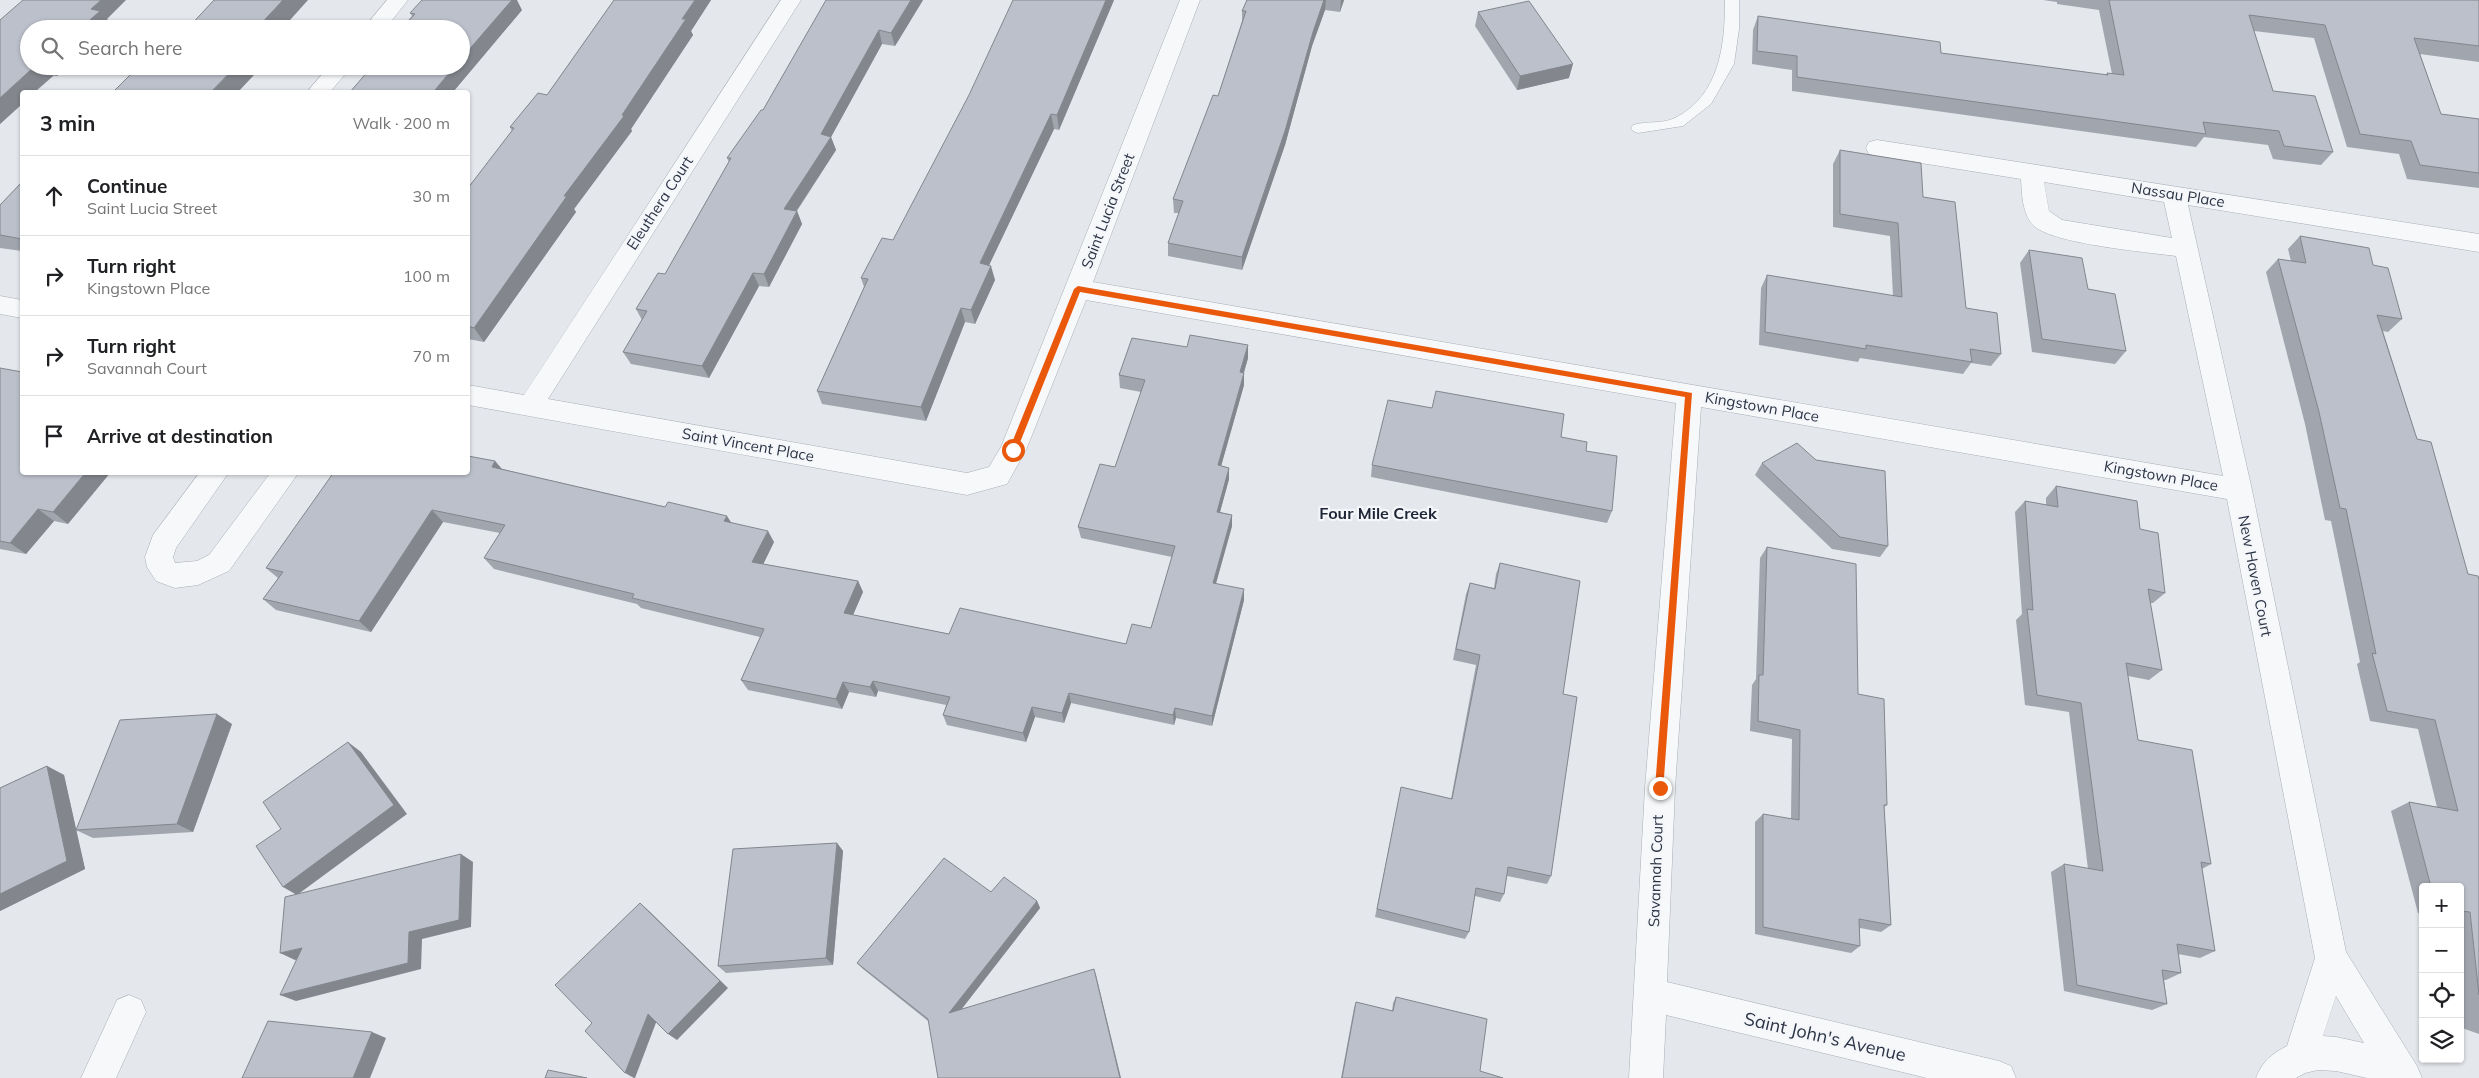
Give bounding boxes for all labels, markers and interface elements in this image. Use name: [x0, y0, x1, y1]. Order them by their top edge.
search box: [20, 20, 470, 75]
icon: search: [38, 34, 66, 62]
text: Search here: [78, 36, 182, 60]
text: 3 min: [40, 110, 95, 136]
text: Walk · 200 m: [352, 113, 450, 133]
street label: Saint Lucia Street: [1077, 150, 1138, 271]
street label: Eleuthera Court: [622, 152, 697, 253]
text: Continue: [87, 174, 167, 198]
street label: Nassau Place: [2130, 178, 2226, 211]
icon: ahead: [40, 182, 68, 210]
text: 30 m: [413, 186, 450, 206]
text: Saint Lucia Street: [87, 198, 217, 218]
text: Turn right: [87, 254, 176, 278]
icon: right: [40, 262, 68, 290]
text: 100 m: [403, 266, 450, 286]
text: Kingstown Place: [87, 278, 210, 298]
text: Turn right: [87, 334, 176, 358]
icon: right: [40, 342, 68, 370]
text: 70 m: [413, 346, 450, 366]
text: Savannah Court: [87, 358, 207, 378]
street label: Kingstown Place: [1704, 387, 1821, 426]
icon: arrive: [40, 422, 68, 450]
text: Arrive at destination: [87, 424, 273, 448]
street label: Saint Vincent Place: [681, 424, 816, 465]
route start: [1002, 439, 1025, 462]
street label: Kingstown Place: [2103, 456, 2220, 495]
district label: Four Mile Creek: [1319, 503, 1438, 523]
street label: New Haven Court: [2234, 514, 2277, 638]
route end: [1649, 777, 1672, 800]
street label: Savannah Court: [1644, 814, 1667, 927]
map controls: [2419, 883, 2464, 1063]
button: +: [2419, 883, 2464, 928]
button: −: [2419, 928, 2464, 973]
button: locate: [2419, 973, 2464, 1018]
street label: Saint John's Avenue: [1742, 1007, 1908, 1066]
button: layers: [2419, 1018, 2464, 1063]

